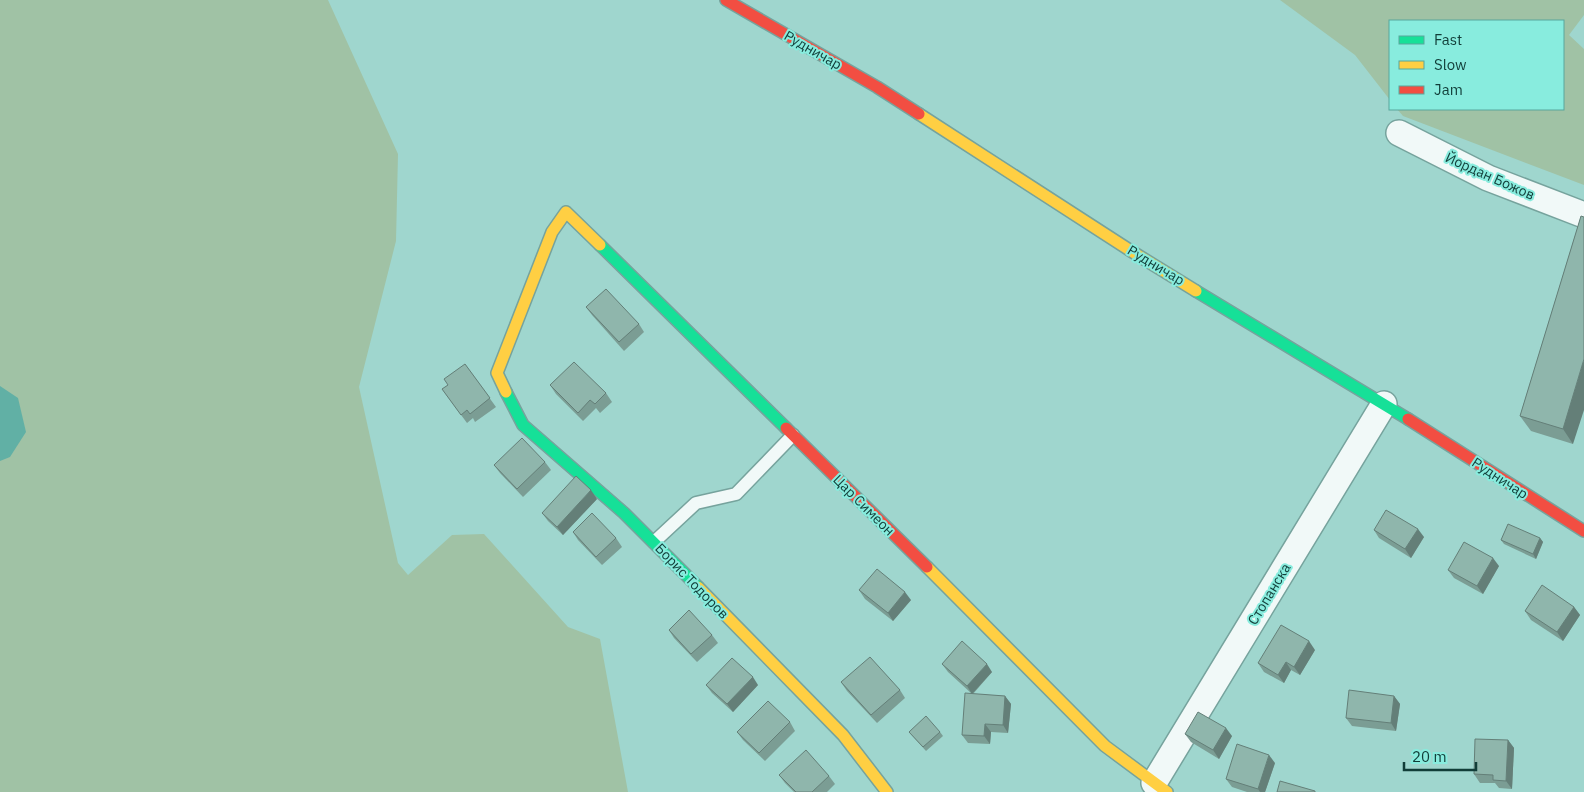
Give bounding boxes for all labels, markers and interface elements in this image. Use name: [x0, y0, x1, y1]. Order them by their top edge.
legend: [1389, 20, 1564, 110]
street label: Рудничар: [781, 26, 845, 74]
text: Fast: [1434, 30, 1462, 49]
text: Slow: [1434, 55, 1467, 74]
text: Jam: [1434, 80, 1463, 99]
street label: Йордан Божов: [1443, 147, 1538, 204]
street label: Рудничар: [1124, 241, 1188, 289]
street label: Рудничар: [1469, 453, 1531, 503]
street label: Цар Симеон: [830, 471, 898, 539]
street label: Борис Тодоров: [651, 539, 733, 623]
street label: Стопанска: [1244, 559, 1295, 628]
scale bar: [1404, 740, 1476, 772]
text: 20 m: [1412, 747, 1447, 766]

